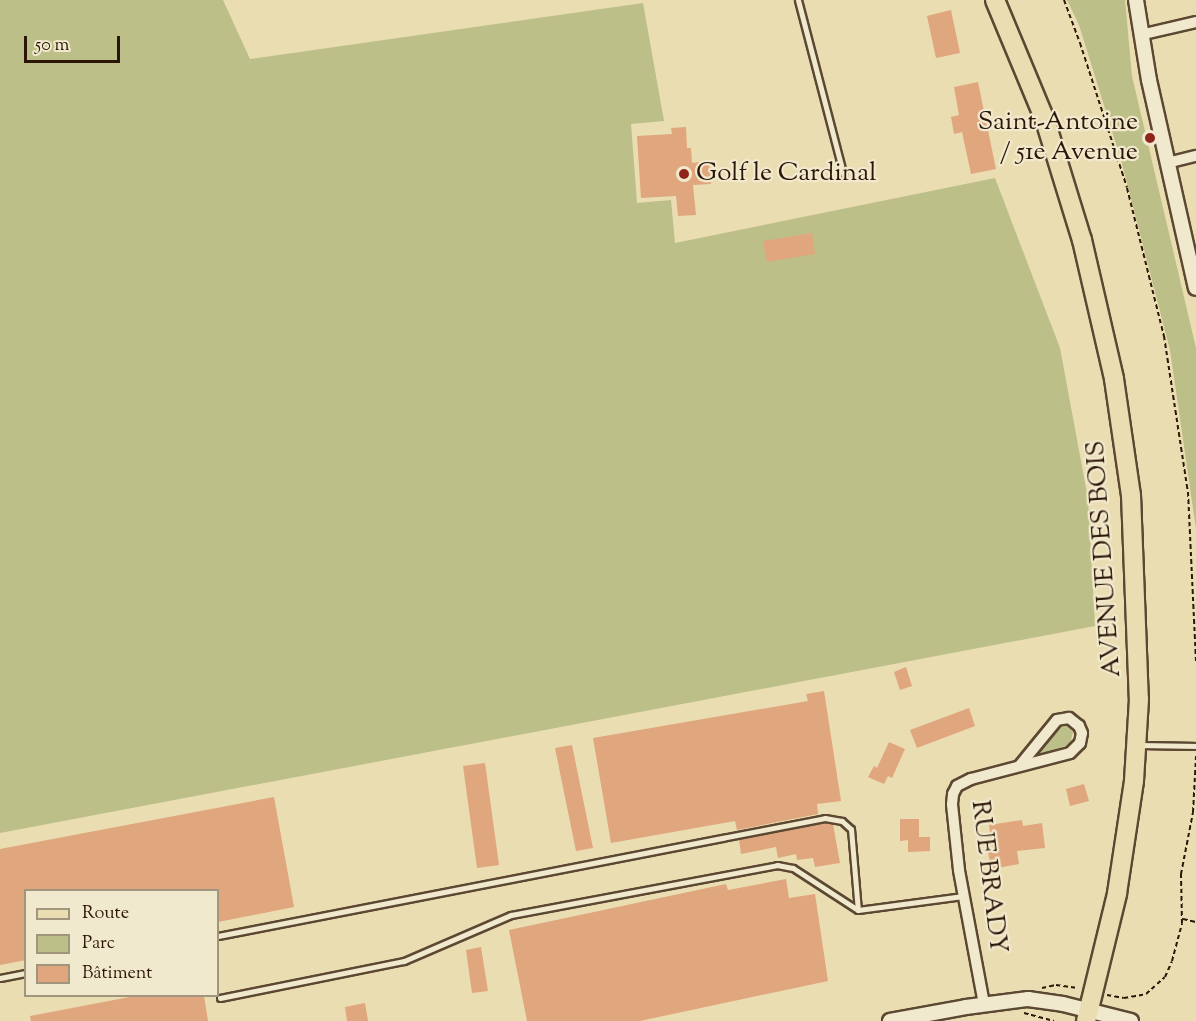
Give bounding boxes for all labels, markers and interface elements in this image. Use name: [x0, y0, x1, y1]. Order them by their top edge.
scale bar: [27, 24, 123, 62]
text: 50 m: [35, 33, 69, 59]
place label: Saint-Antoine / 51e Avenue: [978, 107, 1138, 168]
marker: Saint-Antoine / 51e Avenue: [1143, 131, 1157, 145]
place label: Golf le Cardinal: [696, 158, 876, 190]
marker: Golf le Cardinal: [677, 167, 691, 181]
street label: AVENUE DES BOIS: [1081, 440, 1129, 678]
street label: RUE BRADY: [963, 799, 1013, 955]
legend: [24, 889, 219, 997]
text: Route: [82, 901, 129, 927]
text: Parc: [82, 931, 115, 957]
text: Bâtiment: [82, 961, 152, 987]

